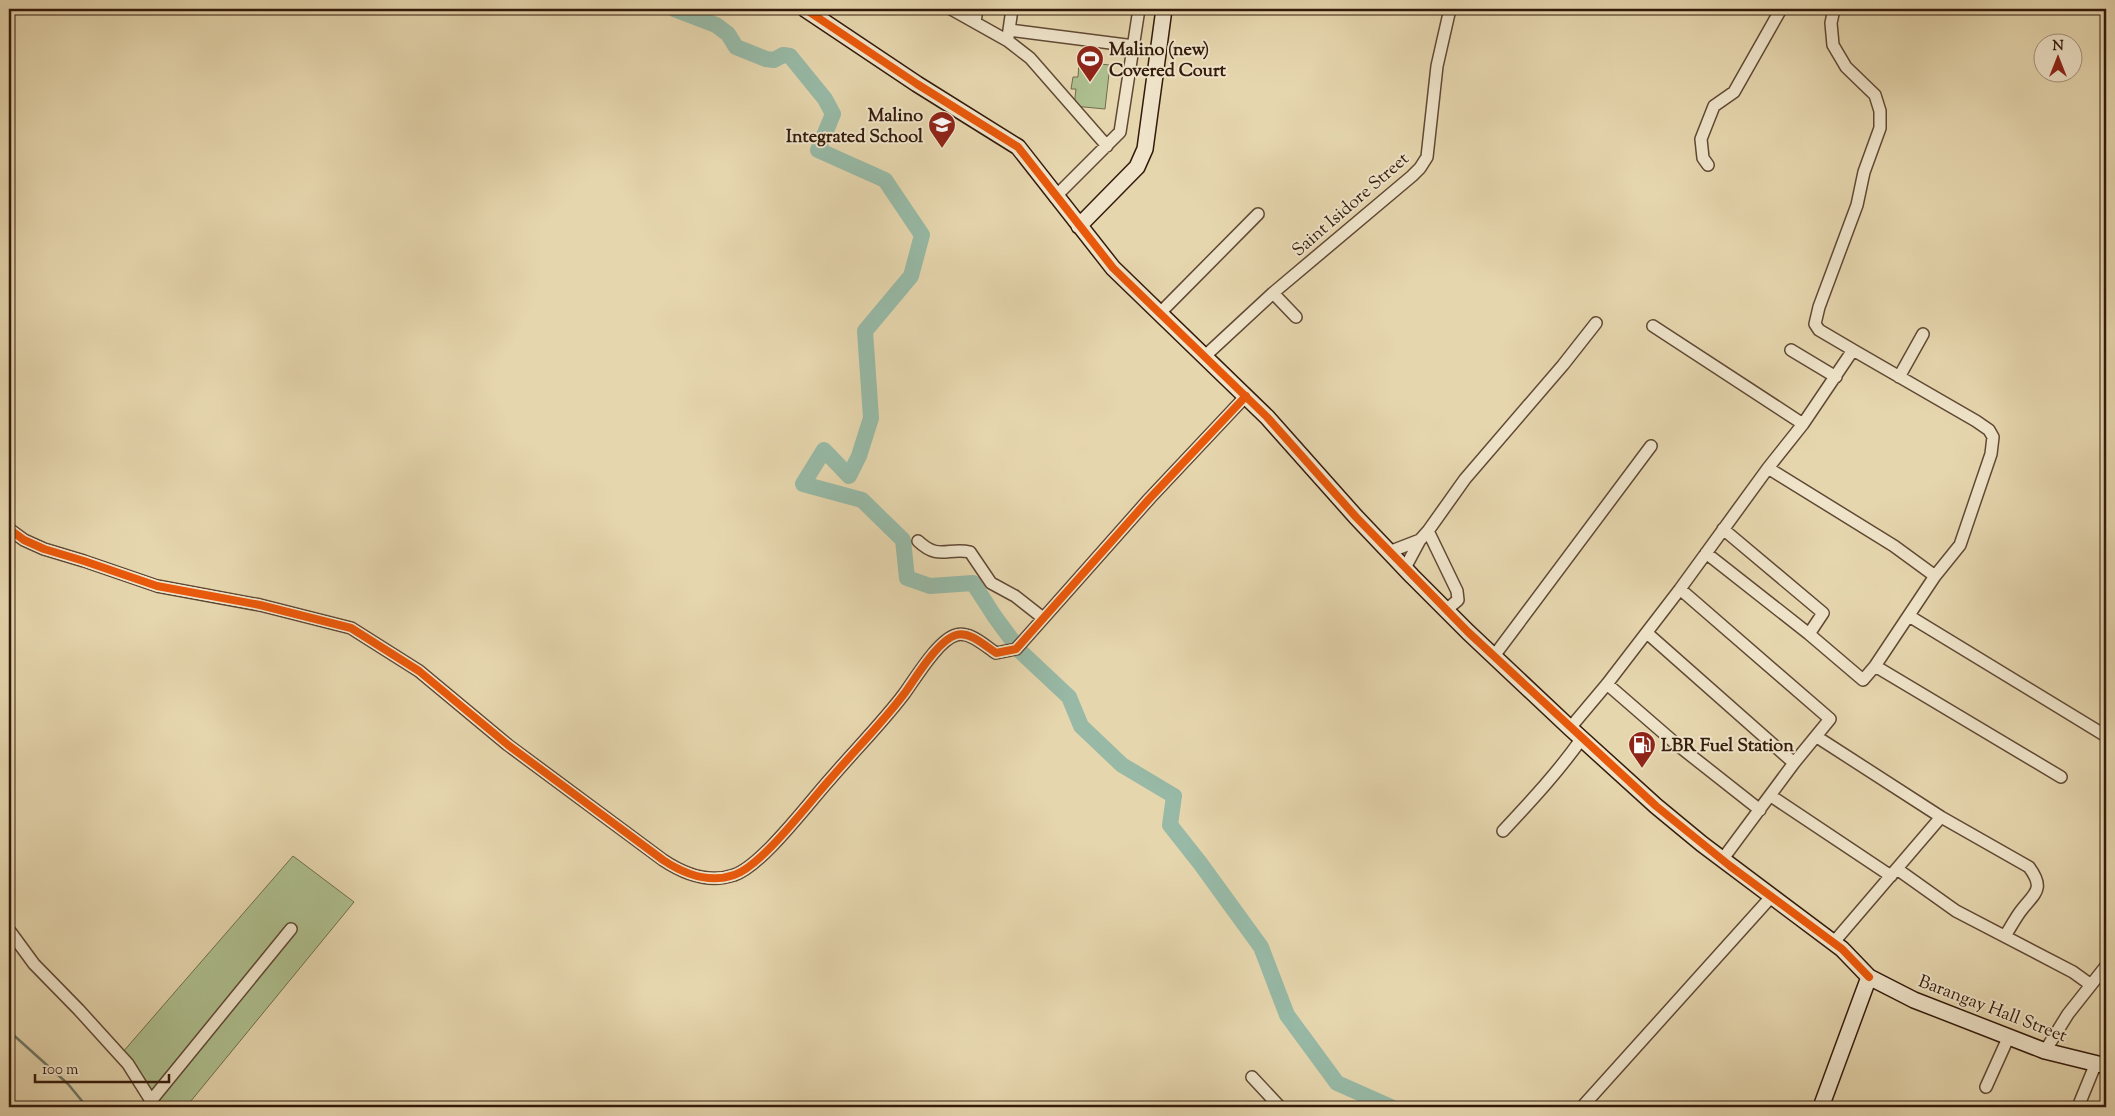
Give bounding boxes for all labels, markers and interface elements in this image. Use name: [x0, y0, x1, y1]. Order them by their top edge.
north arrow: [2032, 32, 2082, 82]
text: N: [2052, 37, 2064, 57]
place label: Malino (new) Covered Court: [1109, 38, 1227, 85]
sports icon: Malino (new) Covered Court: [1075, 44, 1105, 83]
place label: Malino Integrated School: [786, 104, 924, 151]
school or university icon: Malino Integrated School: [927, 110, 957, 149]
street label: Saint Isidore Street: [1287, 147, 1416, 264]
fuel station icon: LBR Fuel Station: [1627, 730, 1657, 769]
place label: LBR Fuel Station: [1661, 734, 1794, 760]
street label: Barangay Hall Street: [1914, 970, 2070, 1050]
scale bar: [35, 1051, 169, 1083]
text: 100 m: [42, 1060, 79, 1081]

